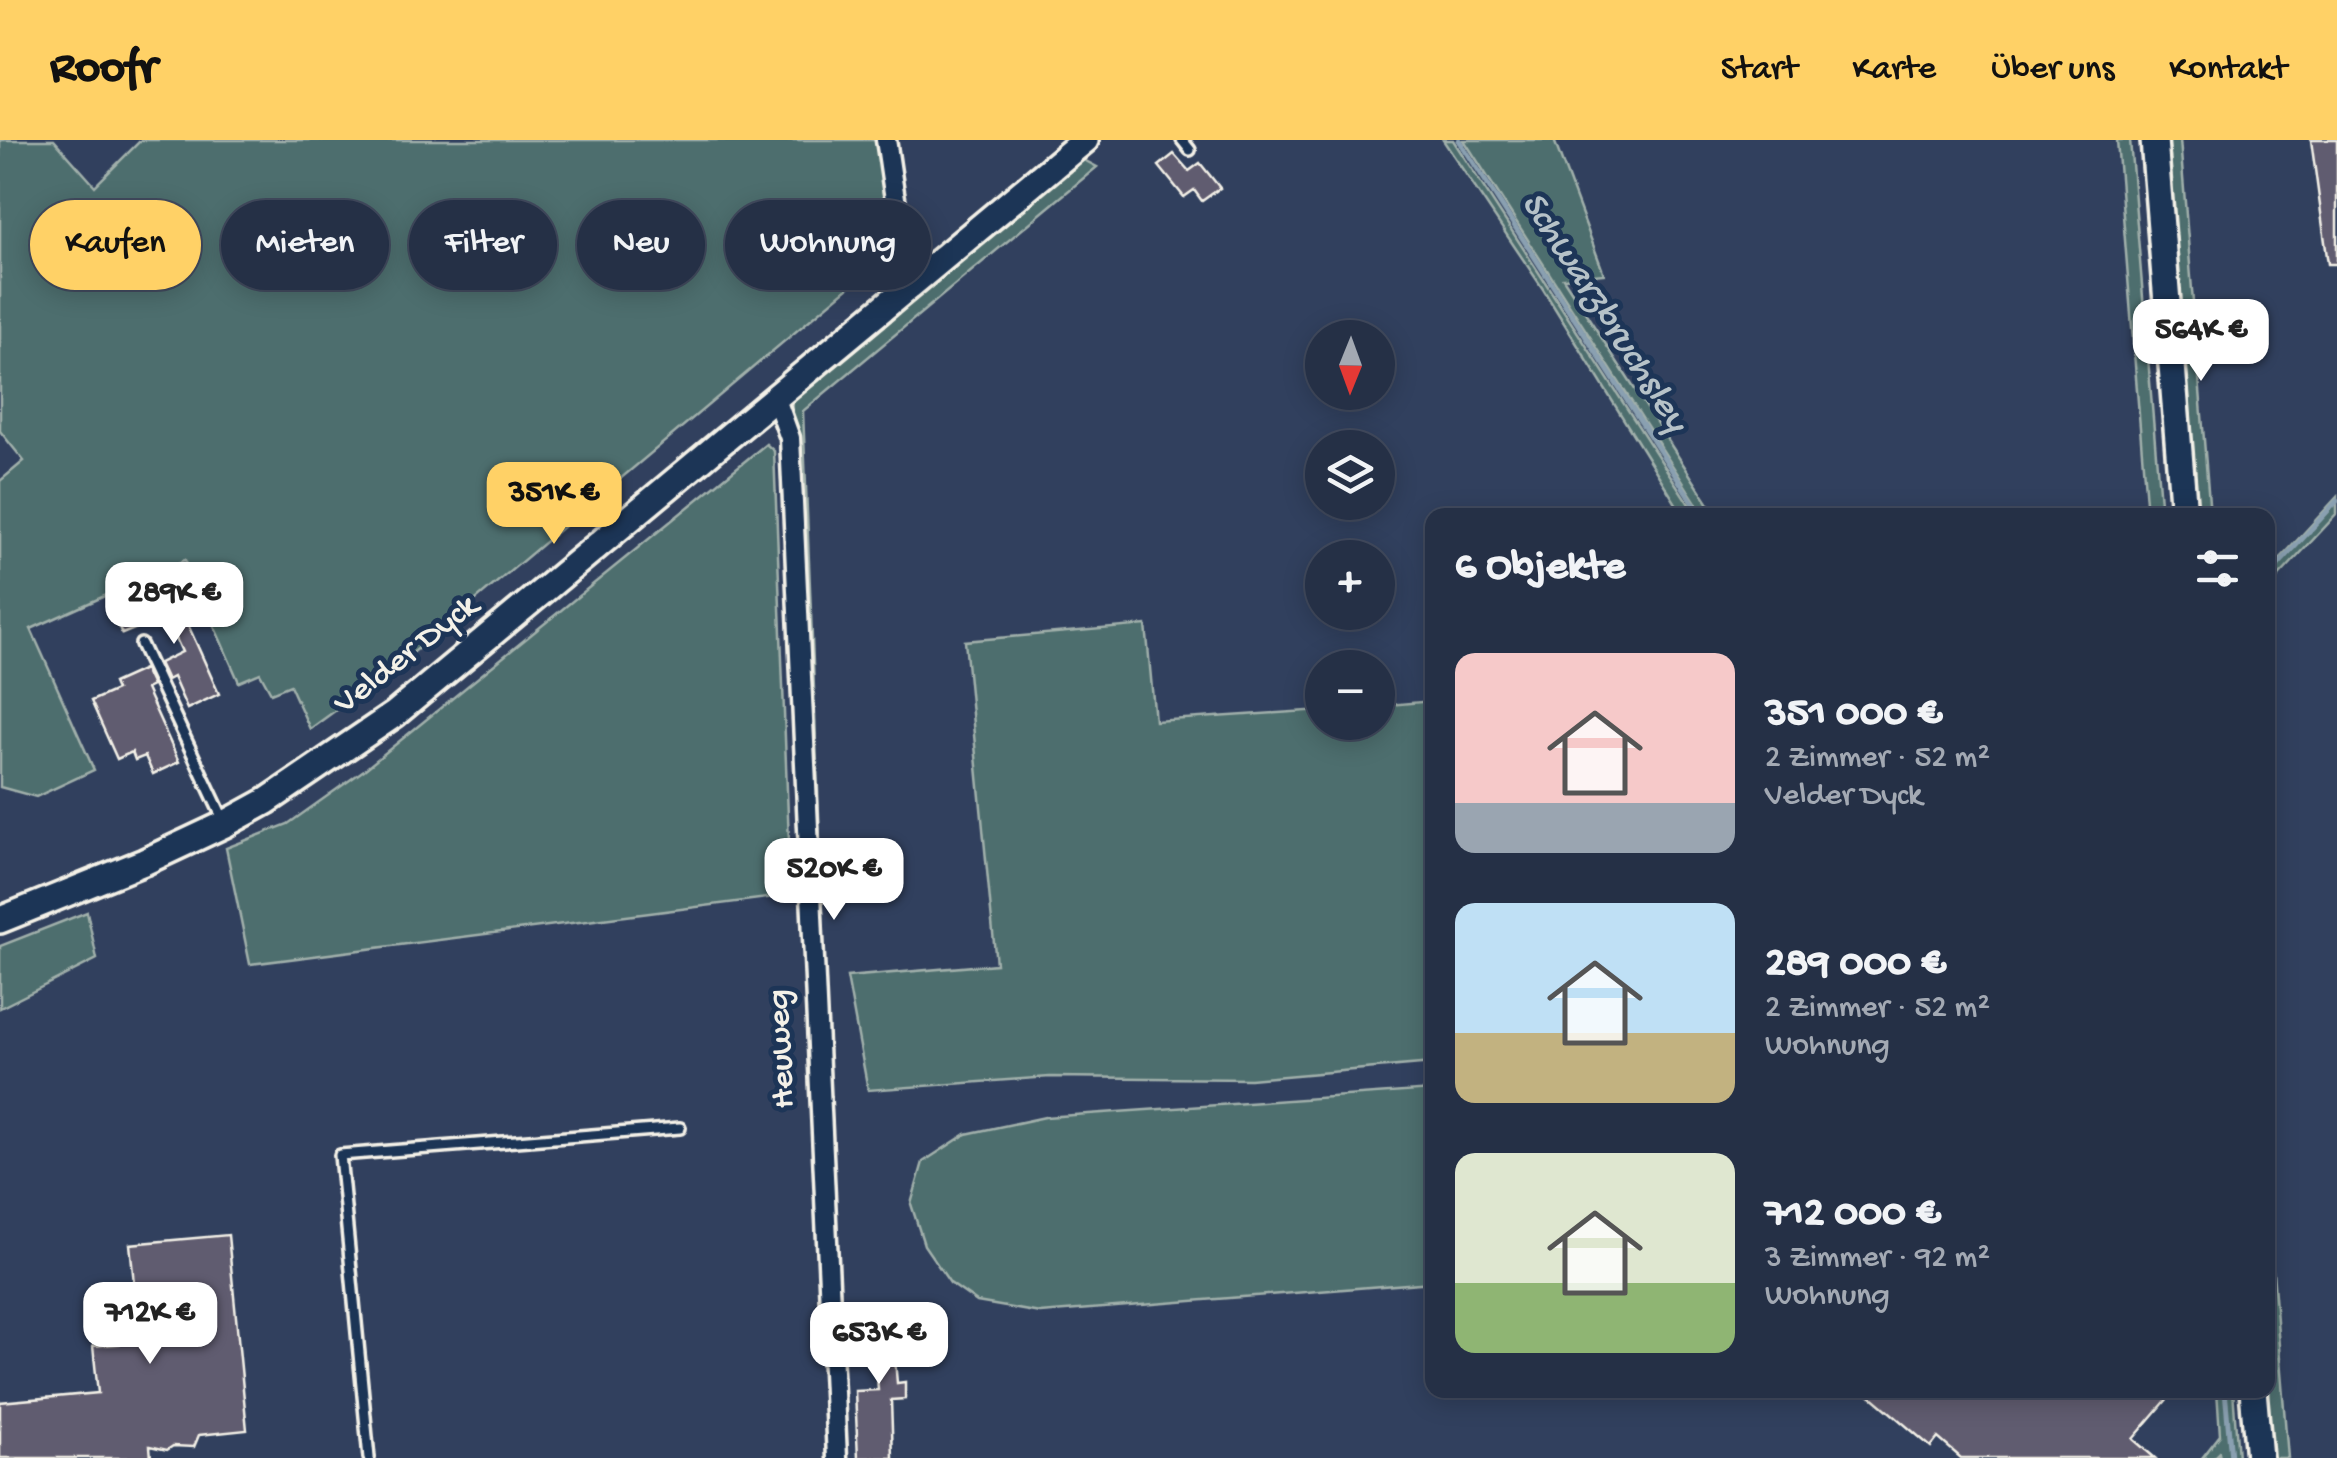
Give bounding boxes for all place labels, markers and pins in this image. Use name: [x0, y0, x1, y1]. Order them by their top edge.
pin: 564K €: [2120, 299, 2282, 384]
pin: 351K €: [473, 462, 635, 547]
pin: 289K €: [93, 562, 255, 647]
pin: 520K €: [753, 838, 915, 923]
pin: 712K €: [69, 1282, 231, 1367]
pin: 653K €: [798, 1302, 960, 1387]

